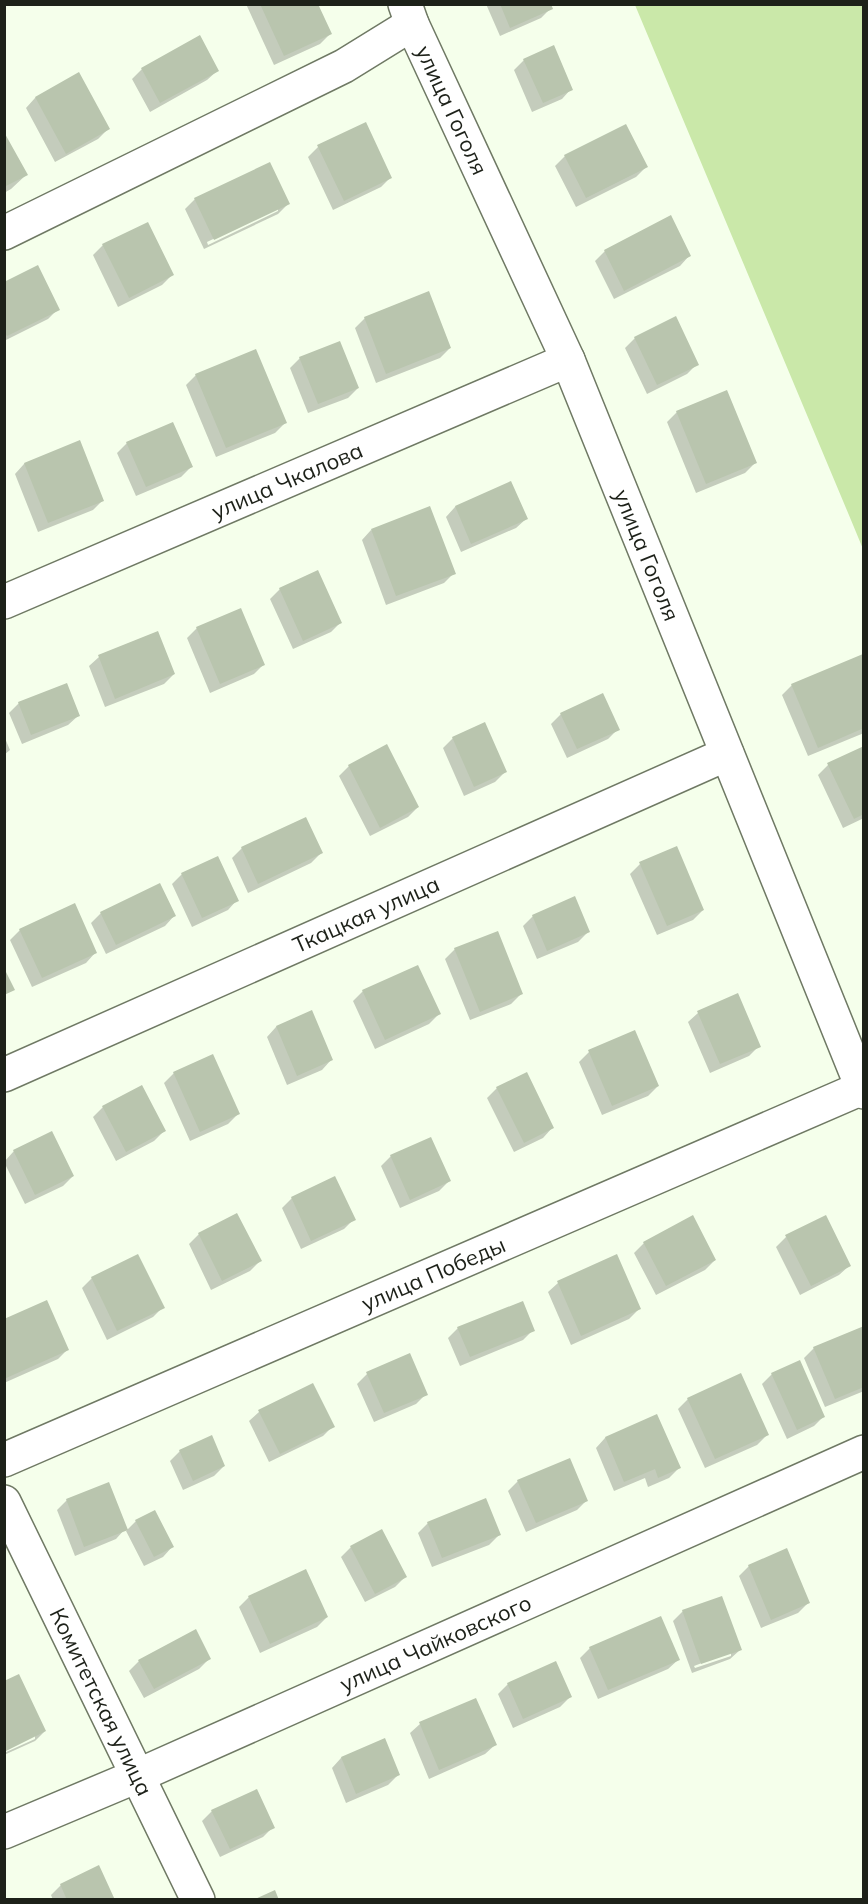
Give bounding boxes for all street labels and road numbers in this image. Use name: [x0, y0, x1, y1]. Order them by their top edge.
street label: улица Гоголя: [410, 41, 494, 179]
street label: улица Чкалова: [207, 436, 367, 525]
street label: улица Гоголя: [608, 485, 686, 625]
street label: Ткацкая улица: [288, 870, 444, 959]
street label: улица Победы: [357, 1230, 510, 1317]
street label: улица Чайковского: [335, 1588, 536, 1698]
street label: Комитетская улица: [44, 1603, 159, 1800]

